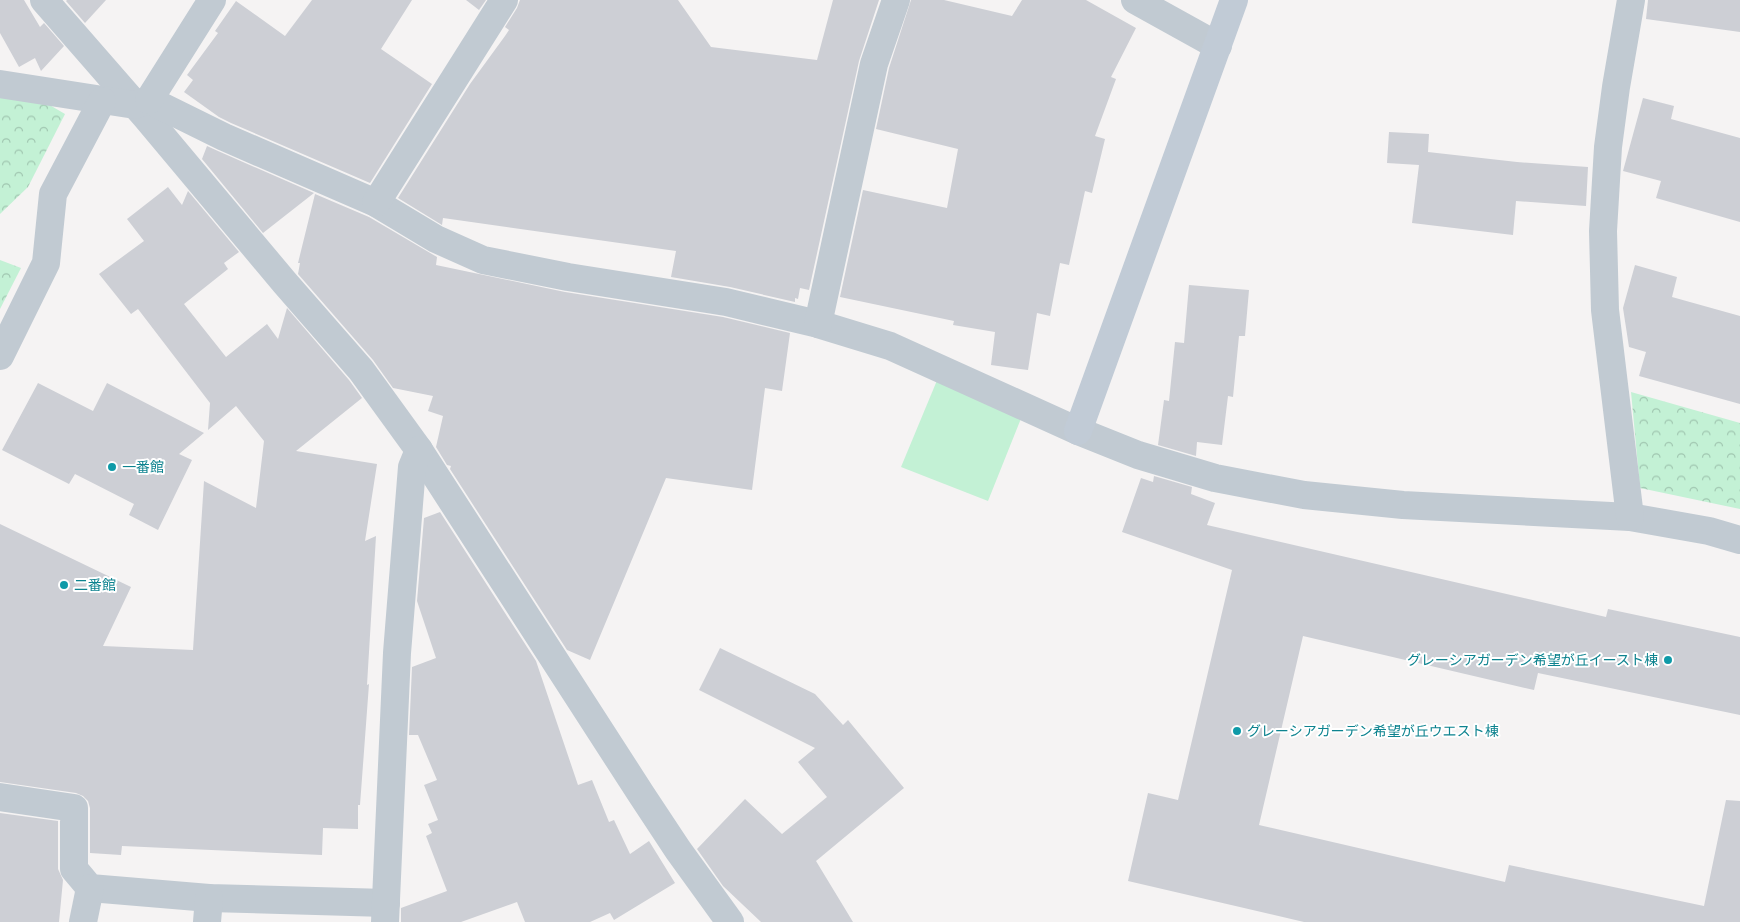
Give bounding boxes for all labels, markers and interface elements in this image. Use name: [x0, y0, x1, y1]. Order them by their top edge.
place label: 一番館: [122, 458, 164, 476]
marker: 一番館: [106, 461, 118, 473]
place label: 二番館: [74, 576, 116, 594]
marker: 二番館: [58, 579, 70, 591]
place label: グレーシアガーデン希望が丘イースト棟: [1407, 651, 1658, 669]
marker: グレーシアガーデン希望が丘イースト棟: [1662, 654, 1674, 666]
place label: グレーシアガーデン希望が丘ウエスト棟: [1247, 722, 1499, 740]
marker: グレーシアガーデン希望が丘ウエスト棟: [1231, 725, 1243, 737]

